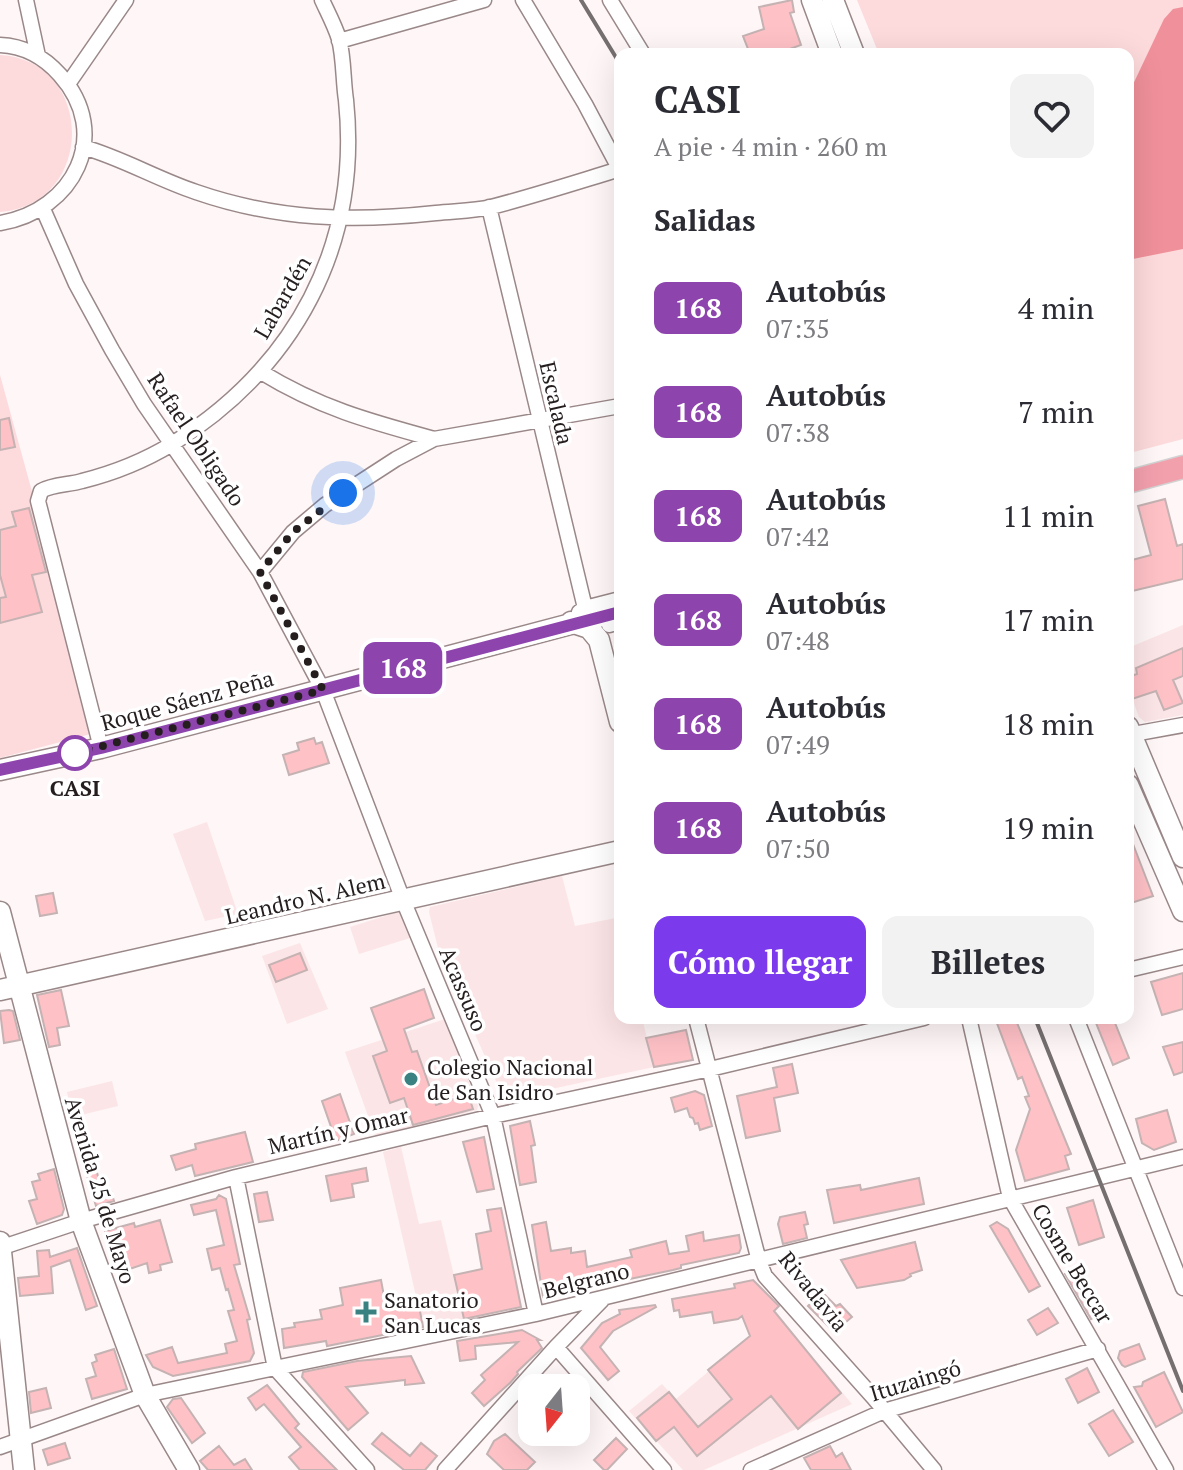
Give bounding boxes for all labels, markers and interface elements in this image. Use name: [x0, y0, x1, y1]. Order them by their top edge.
text: CASI: [654, 74, 741, 124]
button: heart: [1010, 74, 1094, 158]
text: A pie · 4 min · 260 m: [654, 129, 887, 163]
text: Salidas: [654, 200, 756, 240]
street label: Labardén: [247, 250, 317, 344]
text: Autobús: [766, 271, 886, 311]
text: 4 min: [1018, 288, 1094, 328]
text: 168: [674, 289, 722, 326]
text: 07:35: [766, 311, 830, 345]
street label: Escalada: [533, 358, 581, 448]
street label: Rafael Obligado: [142, 366, 252, 512]
text: Autobús: [766, 375, 886, 415]
text: 7 min: [1018, 392, 1094, 432]
text: 168: [674, 393, 722, 430]
text: 07:38: [766, 415, 830, 449]
your location: [323, 473, 363, 513]
text: Autobús: [766, 479, 886, 519]
text: 11 min: [1002, 496, 1094, 536]
text: 168: [674, 497, 722, 534]
text: 07:42: [766, 519, 830, 553]
text: Autobús: [766, 583, 886, 623]
text: 17 min: [1002, 600, 1094, 640]
text: 168: [674, 601, 722, 638]
text: 07:48: [766, 623, 830, 657]
line badge: 168: [357, 642, 449, 694]
text: 168: [379, 649, 427, 686]
street label: Roque Sáenz Peña: [97, 663, 277, 737]
text: Autobús: [766, 687, 886, 727]
text: 18 min: [1002, 704, 1094, 744]
text: 168: [674, 705, 722, 742]
text: 07:49: [766, 727, 830, 761]
marker: CASI: [58, 736, 92, 770]
place label: CASI: [50, 773, 100, 802]
text: Autobús: [766, 791, 886, 831]
text: 19 min: [1002, 808, 1094, 848]
text: 168: [674, 809, 722, 846]
text: 07:50: [766, 831, 830, 865]
street label: Leandro N. Alem: [222, 865, 388, 931]
button: Cómo llegar: [654, 916, 866, 1008]
button: Billetes: [882, 916, 1094, 1008]
street label: Acassuso: [433, 942, 495, 1036]
place label: Colegio Nacional de San Isidro: [427, 1052, 593, 1106]
marker: Colegio Nacional de San Isidro: [402, 1070, 420, 1088]
street label: Avenida 25 de Mayo: [59, 1093, 143, 1287]
street label: Martín y Omar: [265, 1100, 412, 1160]
street label: Cosme Beccar: [1026, 1198, 1120, 1329]
street label: Rivadavia: [773, 1245, 855, 1337]
street label: Belgrano: [540, 1255, 632, 1305]
place label: Sanatorio San Lucas: [384, 1285, 481, 1339]
marker: Sanatorio San Lucas: [355, 1301, 377, 1323]
street label: Ituzaingó: [866, 1352, 964, 1408]
north arrow: [518, 1374, 590, 1446]
map controls: [518, 1374, 590, 1446]

